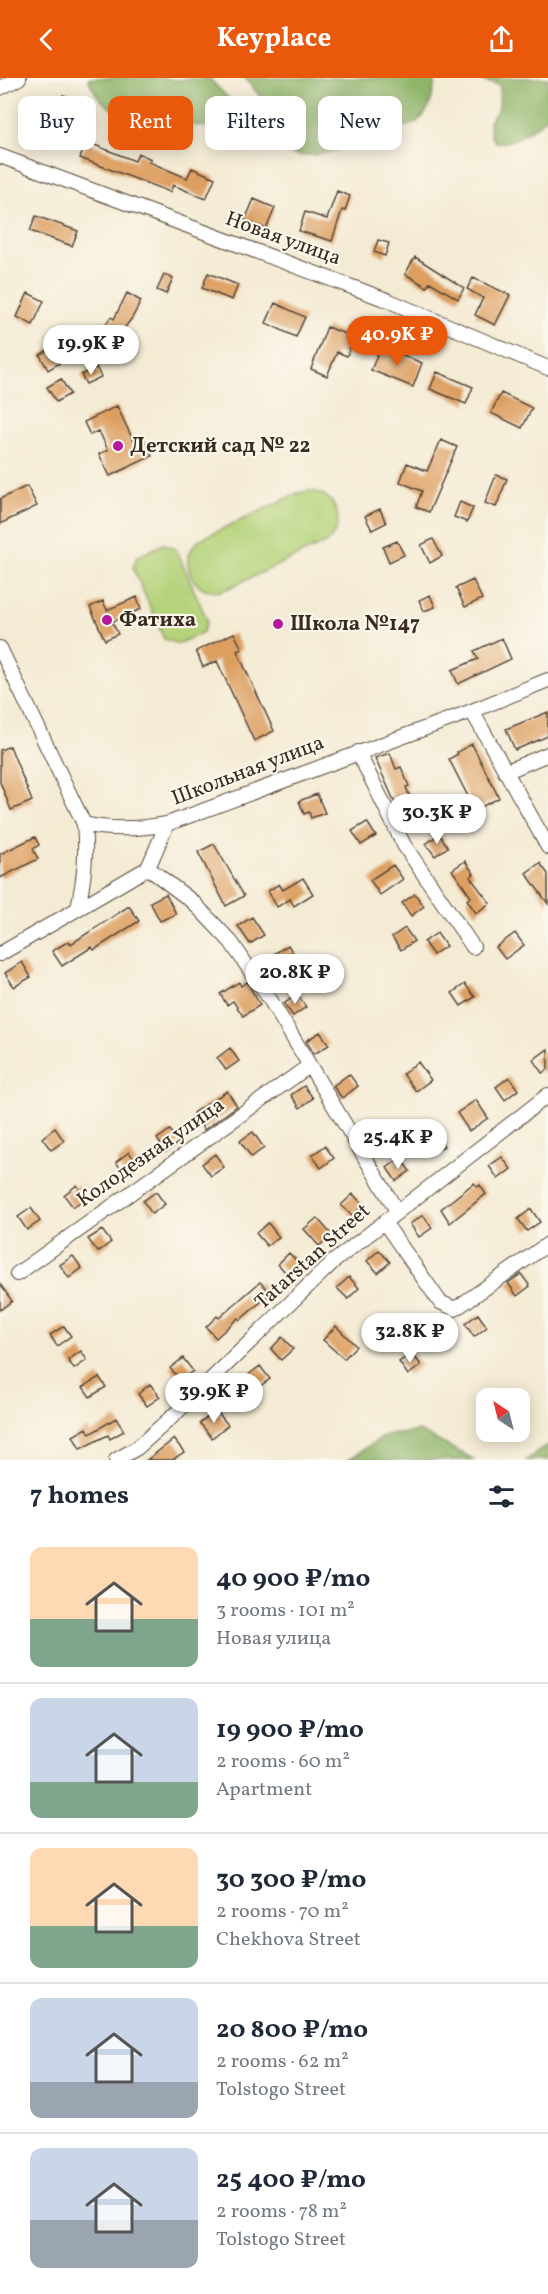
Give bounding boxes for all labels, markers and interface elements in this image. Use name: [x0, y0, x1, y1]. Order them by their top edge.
text: Keyplace: [217, 20, 331, 58]
icon: back: [30, 23, 63, 56]
icon: share: [485, 23, 518, 56]
chip: Buy: [18, 96, 96, 150]
chip: Rent: [108, 96, 193, 150]
chip: Filters: [205, 96, 306, 150]
chip: New: [318, 96, 402, 150]
street label: Новая улица: [221, 205, 345, 273]
pin: 40.9K ₽: [342, 316, 452, 367]
text: 40.9K ₽: [361, 321, 433, 349]
pin: 19.9K ₽: [36, 325, 146, 376]
text: 19.9K ₽: [57, 330, 125, 358]
place label: Детский сад № 22: [130, 432, 311, 461]
marker: Детский сад № 22: [111, 439, 125, 453]
place label: Фатиха: [119, 606, 196, 635]
place label: Школа №147: [290, 610, 420, 639]
marker: Фатиха: [100, 613, 114, 627]
marker: Школа №147: [271, 617, 285, 631]
street label: Школьная улица: [168, 729, 328, 813]
pin: 30.3K ₽: [382, 794, 492, 845]
text: 30.3K ₽: [402, 799, 472, 827]
pin: 20.8K ₽: [240, 954, 350, 1005]
text: 20.8K ₽: [259, 959, 331, 987]
street label: Колодезная улица: [71, 1091, 231, 1215]
pin: 25.4K ₽: [343, 1119, 453, 1170]
text: 25.4K ₽: [363, 1124, 433, 1152]
street label: Tatarstan Street: [249, 1197, 377, 1317]
pin: 32.8K ₽: [355, 1313, 465, 1364]
text: 32.8K ₽: [375, 1318, 445, 1346]
pin: 39.9K ₽: [159, 1373, 269, 1424]
text: 39.9K ₽: [179, 1378, 249, 1406]
north arrow: [476, 1388, 530, 1442]
map controls: [476, 1388, 530, 1442]
text: 7 homes: [30, 1478, 129, 1514]
icon: filters: [485, 1480, 518, 1513]
text: 40 900 ₽/mo: [216, 1561, 370, 1597]
icon: home: [78, 1571, 150, 1643]
text: 3 rooms · 101 m²: [216, 1597, 355, 1625]
text: Новая улица: [216, 1625, 331, 1653]
text: 19 900 ₽/mo: [216, 1712, 364, 1748]
icon: home: [78, 1722, 150, 1794]
text: 2 rooms · 60 m²: [216, 1748, 350, 1776]
text: Apartment: [216, 1776, 312, 1804]
text: 30 300 ₽/mo: [216, 1862, 366, 1898]
icon: home: [78, 1872, 150, 1944]
text: 2 rooms · 70 m²: [216, 1898, 349, 1926]
text: Chekhova Street: [216, 1926, 361, 1954]
text: 20 800 ₽/mo: [216, 2012, 368, 2048]
icon: home: [78, 2022, 150, 2094]
text: 2 rooms · 62 m²: [216, 2048, 349, 2076]
text: Tolstogo Street: [216, 2076, 346, 2104]
text: 25 400 ₽/mo: [216, 2162, 366, 2198]
icon: home: [78, 2172, 150, 2244]
text: 2 rooms · 78 m²: [216, 2198, 347, 2226]
text: Tolstogo Street: [216, 2226, 346, 2254]

